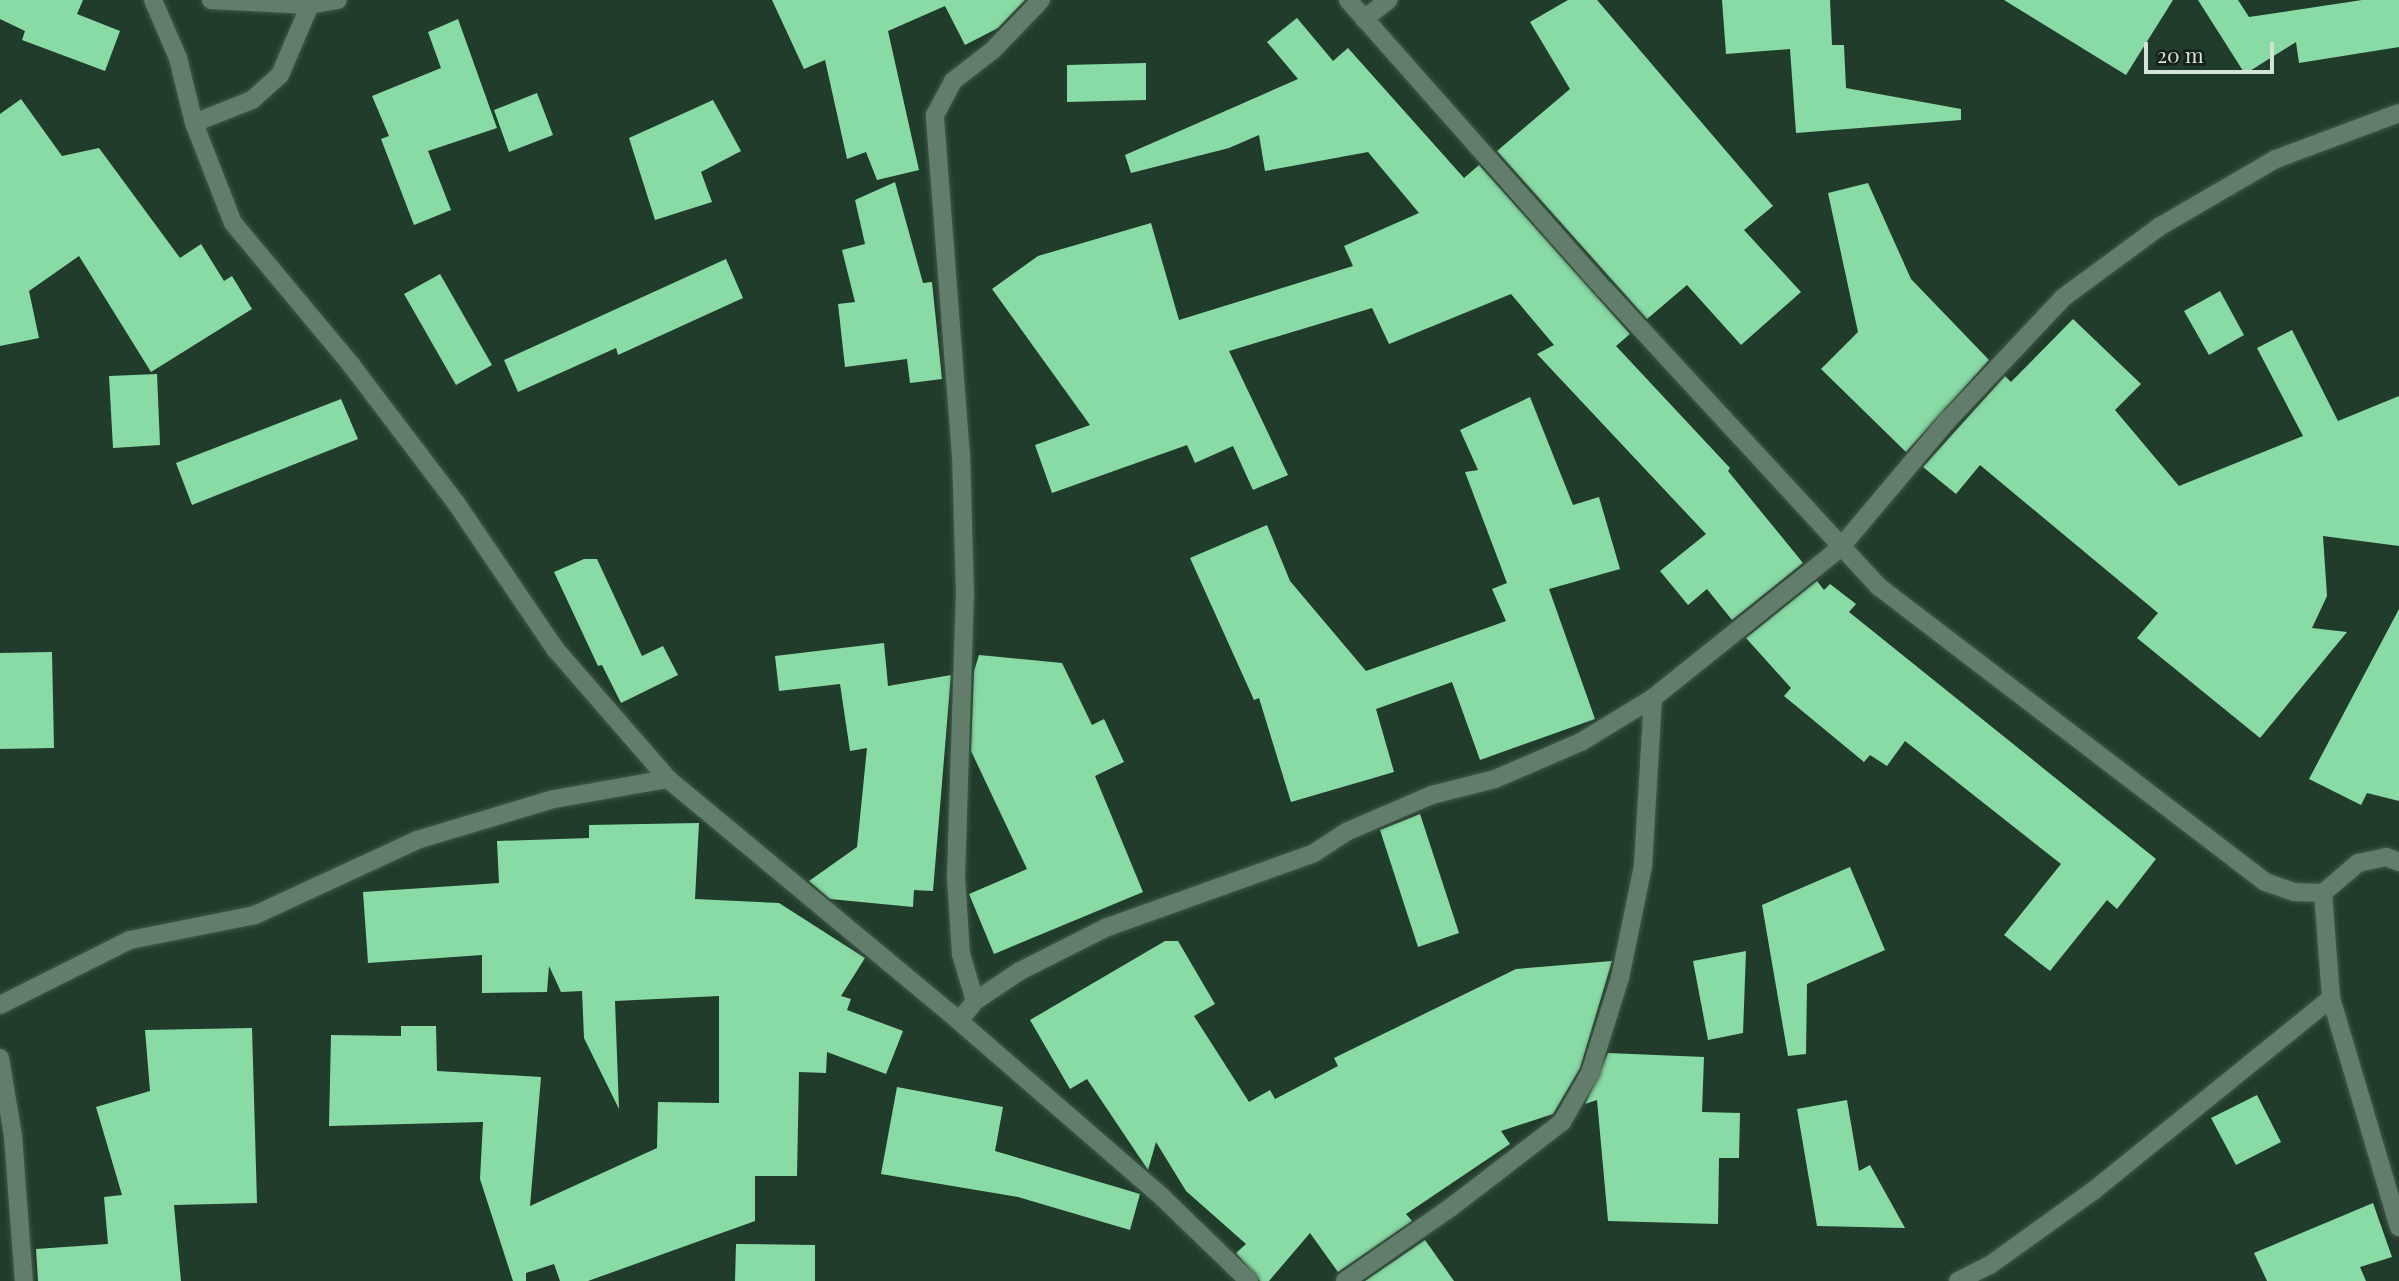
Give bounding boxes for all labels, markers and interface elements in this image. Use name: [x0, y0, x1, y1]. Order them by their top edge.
scale bar: [2147, 28, 2276, 72]
text: 20 m: [2157, 40, 2204, 68]

